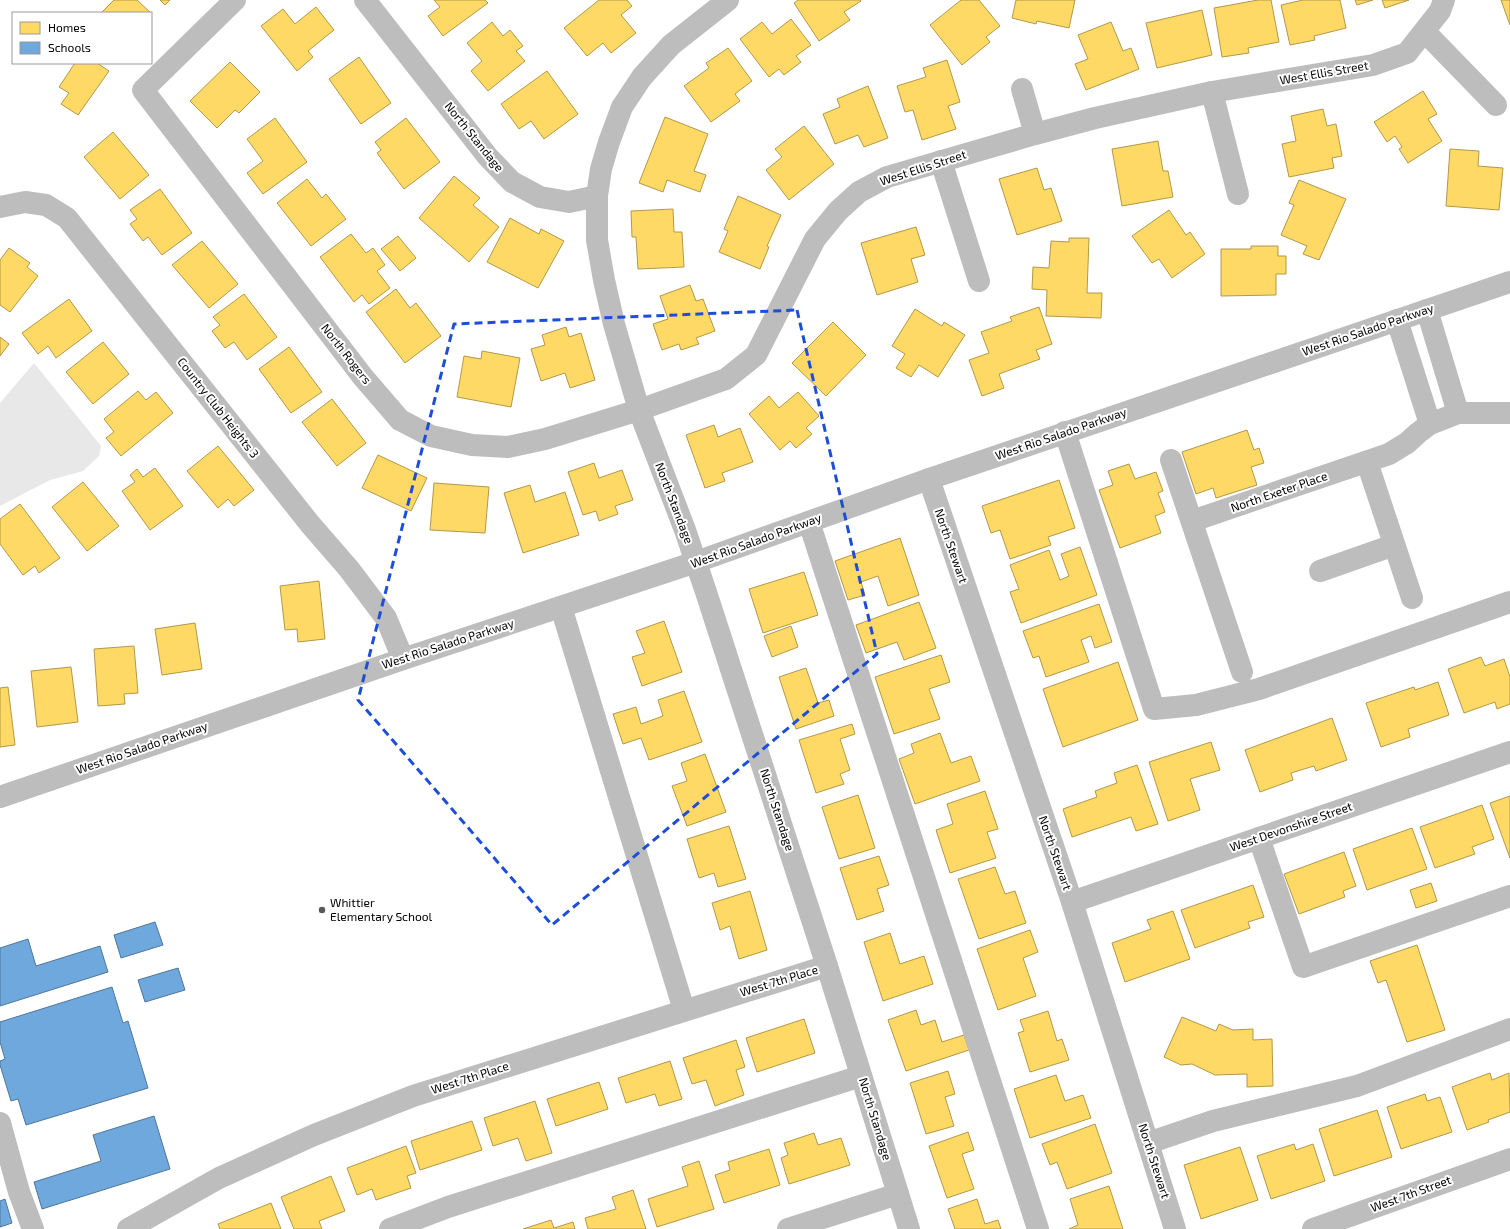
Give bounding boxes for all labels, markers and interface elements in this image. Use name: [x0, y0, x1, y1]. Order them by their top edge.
legend: [12, 12, 152, 64]
text: Homes: [48, 20, 86, 34]
text: Schools: [48, 40, 91, 54]
street label: West Ellis Street: [1278, 57, 1370, 87]
street label: North Standage: [442, 99, 507, 174]
street label: West Ellis Street: [878, 146, 968, 188]
street label: West Rio Salado Parkway: [1300, 300, 1436, 358]
street label: North Rogers: [319, 321, 375, 386]
street label: Country Club Heights 3: [175, 354, 262, 460]
street label: West Rio Salado Parkway: [993, 404, 1129, 462]
street label: North Standage: [653, 460, 697, 545]
street label: North Exeter Place: [1228, 468, 1329, 514]
street label: North Stewart: [933, 507, 971, 585]
street label: West Rio Salado Parkway: [688, 510, 823, 570]
street label: West Rio Salado Parkway: [380, 615, 516, 671]
street label: West Rio Salado Parkway: [74, 718, 210, 776]
street label: North Standage: [758, 767, 798, 853]
street label: West Devonshire Street: [1228, 798, 1354, 854]
street label: North Stewart: [1037, 814, 1075, 892]
place label: Whittier Elementary School: [330, 895, 433, 923]
marker: Whittier Elementary School: [317, 905, 327, 915]
street label: West 7th Place: [738, 962, 819, 999]
street label: West 7th Place: [429, 1058, 510, 1096]
street label: North Standage: [857, 1076, 895, 1162]
street label: North Stewart: [1136, 1122, 1174, 1200]
street label: West 7th Street: [1368, 1172, 1453, 1214]

